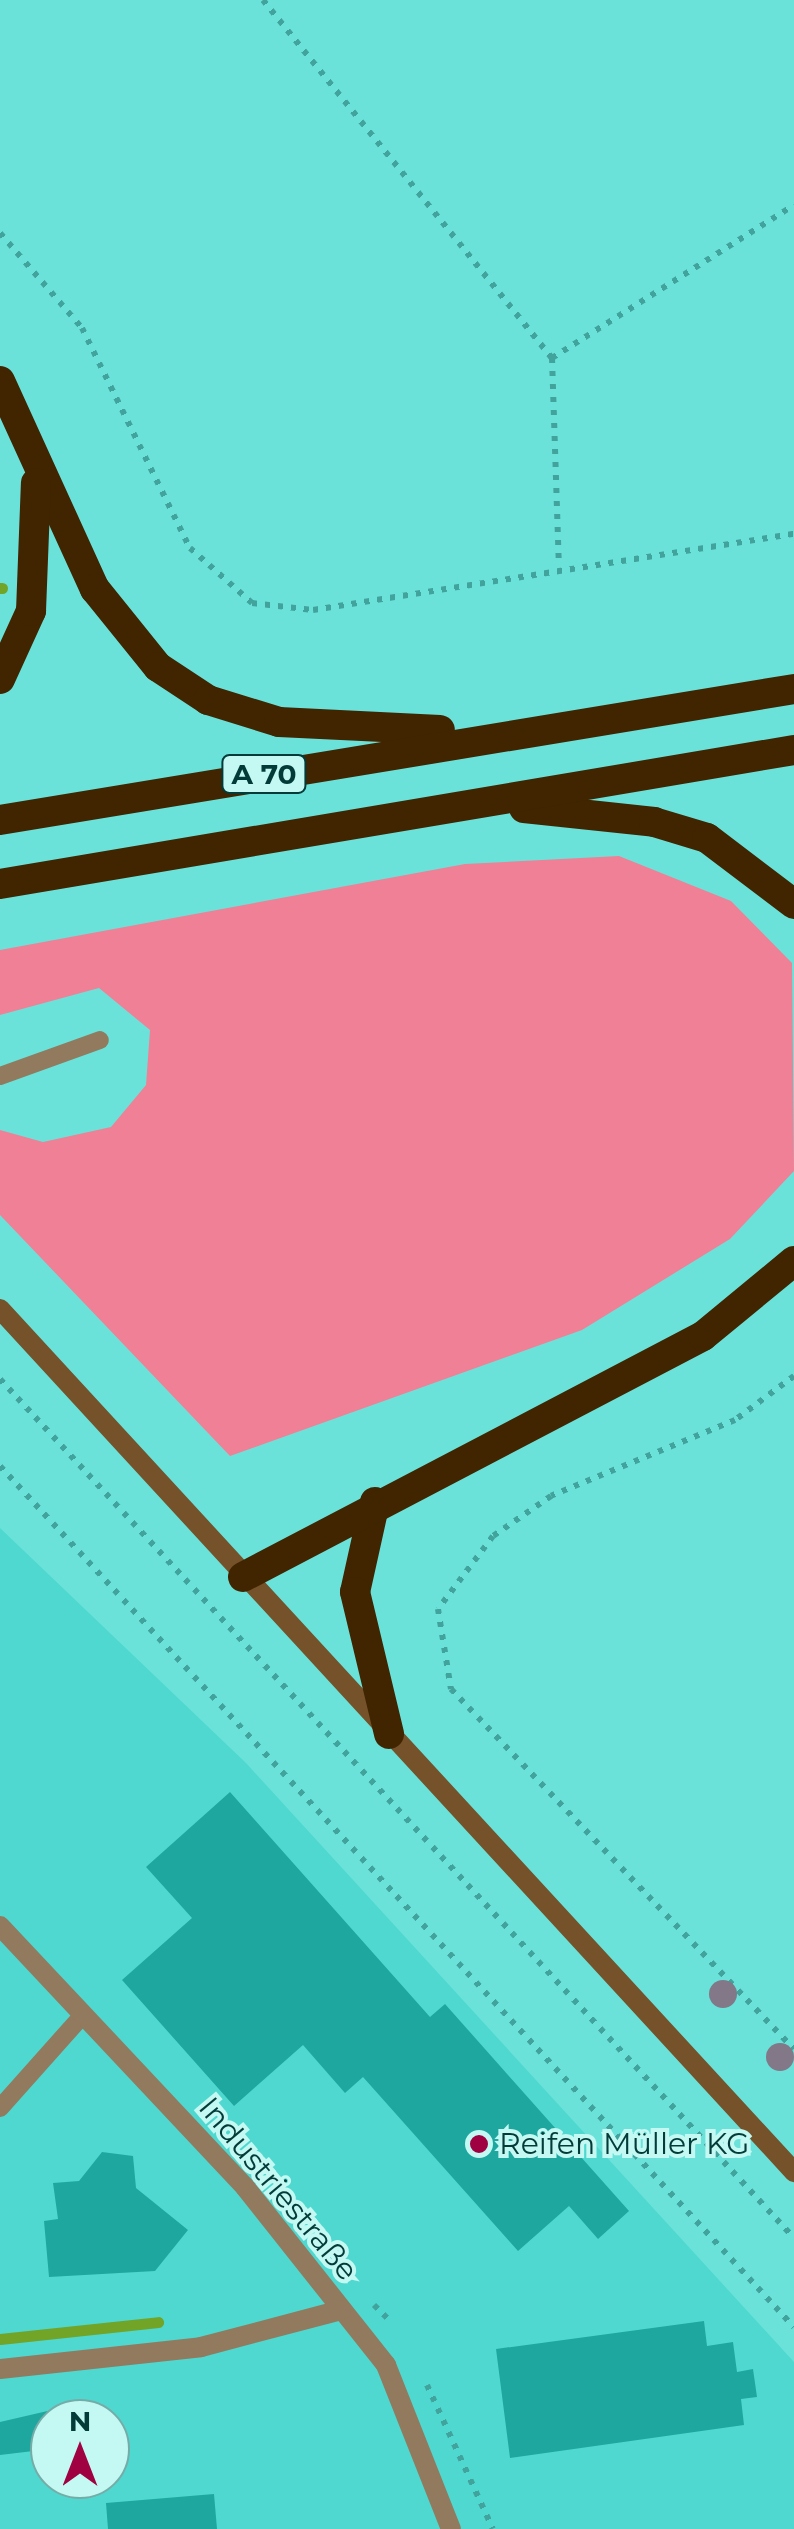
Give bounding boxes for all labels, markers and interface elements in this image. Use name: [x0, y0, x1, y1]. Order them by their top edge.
road number: A 70: [219, 751, 309, 797]
street label: Industriestraße: [191, 2090, 365, 2288]
place label: Reifen Müller KG: [499, 2126, 749, 2162]
marker: Reifen Müller KG: [468, 2133, 490, 2155]
north arrow: [30, 2399, 130, 2499]
text: N: [69, 2404, 91, 2438]

